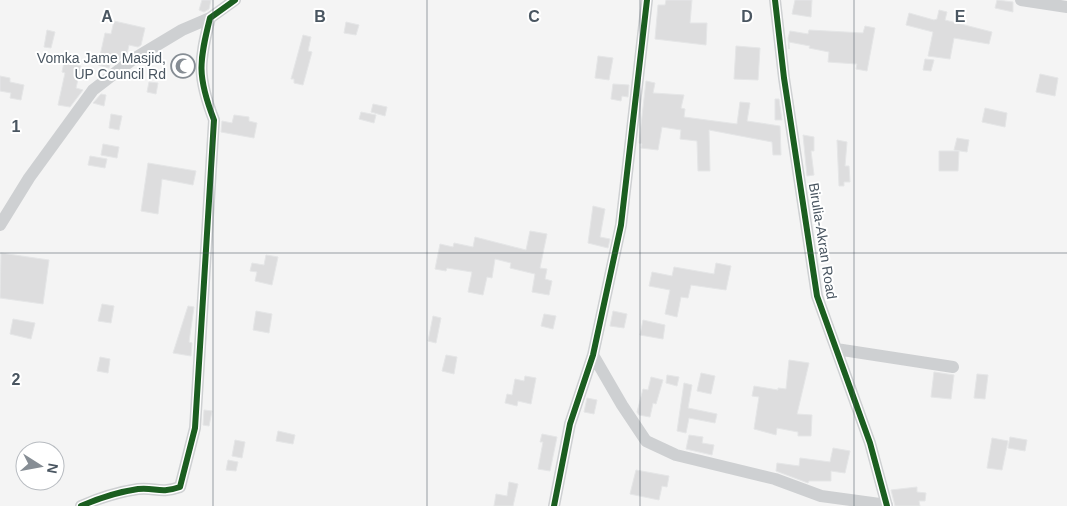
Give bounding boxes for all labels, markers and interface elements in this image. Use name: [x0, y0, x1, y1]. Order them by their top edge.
text: A: [101, 8, 113, 25]
text: B: [314, 8, 326, 25]
text: C: [528, 8, 540, 25]
text: D: [741, 8, 753, 25]
text: E: [955, 8, 966, 25]
place label: Vomka Jame Masjid, UP Council Rd: [37, 50, 166, 82]
mosque icon: Vomka Jame Masjid, UP Council Rd: [170, 53, 196, 79]
text: 1: [12, 118, 21, 135]
street label: Birulia-Akran Road: [806, 182, 840, 300]
text: 2: [12, 371, 21, 388]
north arrow: [15, 441, 65, 491]
text: N: [44, 462, 62, 475]

